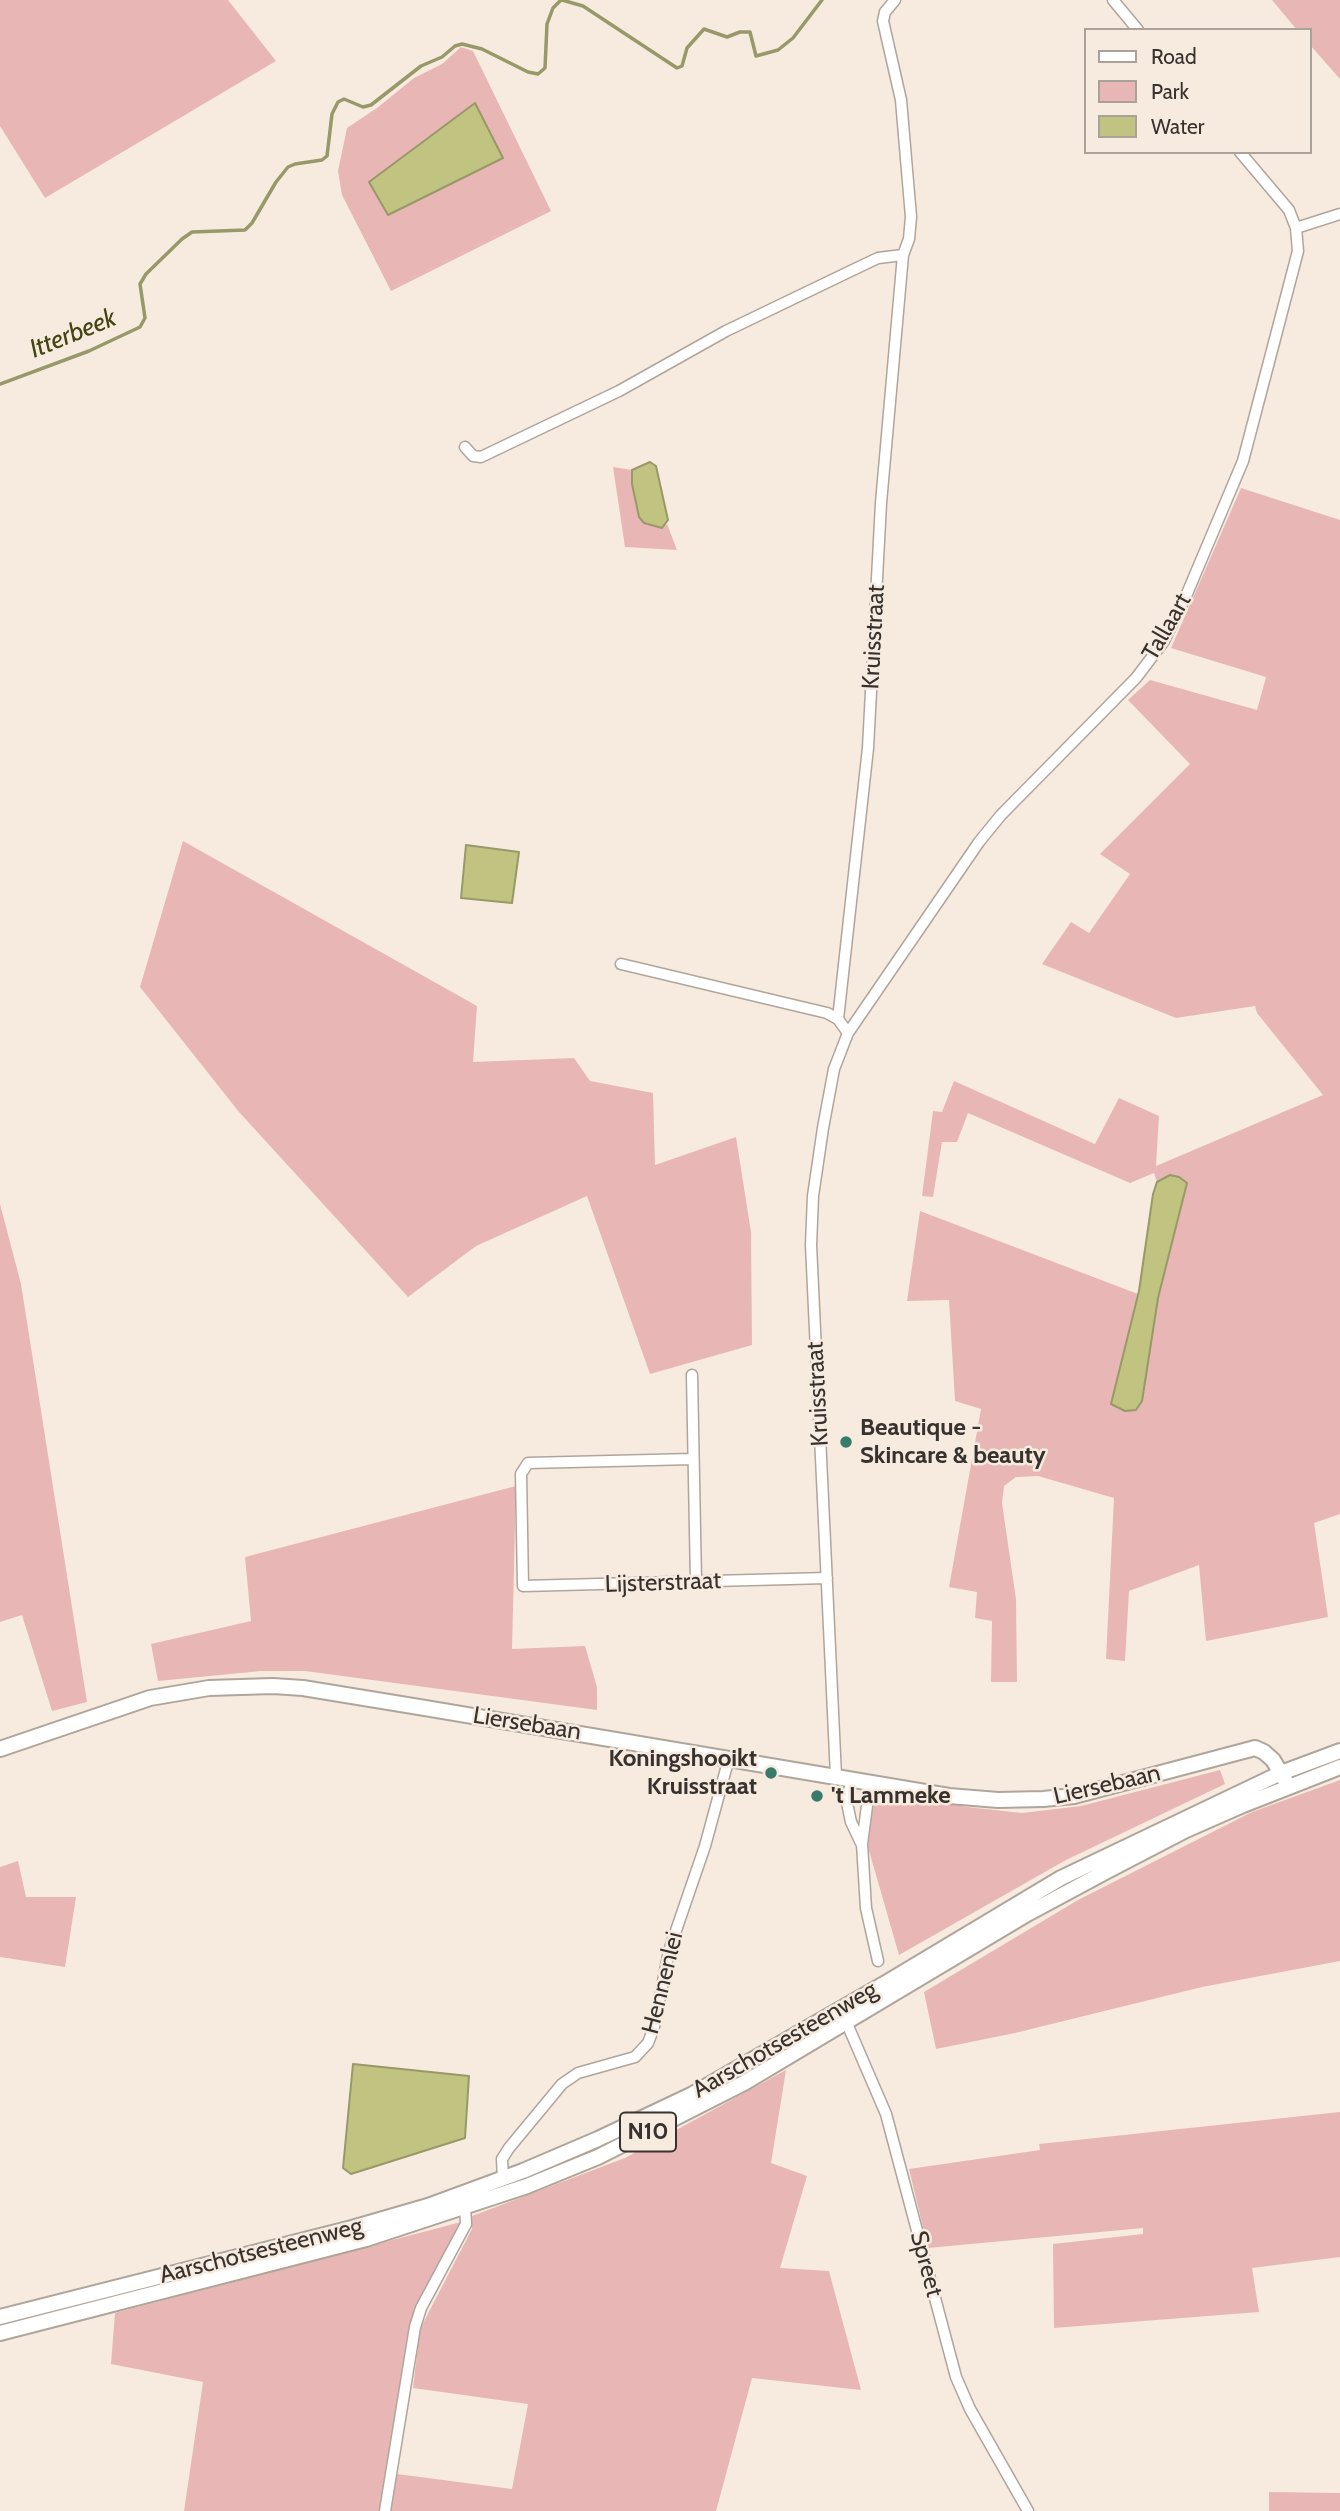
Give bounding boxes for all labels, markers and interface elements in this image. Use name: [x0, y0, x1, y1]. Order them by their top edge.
legend: [1084, 28, 1312, 154]
text: Road: [1151, 44, 1197, 69]
text: Park: [1151, 79, 1189, 104]
text: Water: [1151, 114, 1204, 139]
water label: Itterbeek: [25, 303, 121, 365]
street label: Kruisstraat: [857, 584, 891, 690]
street label: Tallaart: [1136, 588, 1198, 666]
street label: Kruisstraat: [801, 1341, 835, 1447]
place label: Beautique - Skincare & beauty: [860, 1414, 1046, 1470]
marker: Beautique - Skincare & beauty: [838, 1434, 854, 1450]
street label: Lijsterstraat: [604, 1567, 722, 1599]
street label: Liersebaan: [471, 1701, 583, 1747]
place label: Koningshooikt Kruisstraat: [608, 1745, 757, 1801]
street label: Liersebaan: [1051, 1759, 1163, 1811]
marker: Koningshooikt Kruisstraat: [763, 1765, 779, 1781]
place label: 't Lammeke: [831, 1782, 951, 1810]
marker: 't Lammeke: [809, 1788, 825, 1804]
street label: Hennenlei: [636, 1929, 690, 2037]
street label: Aarschotsesteenweg: [688, 1975, 882, 2105]
road number: N10: [620, 2112, 676, 2152]
street label: Aarschotsesteenweg: [156, 2212, 366, 2290]
street label: Spreet: [903, 2228, 949, 2300]

